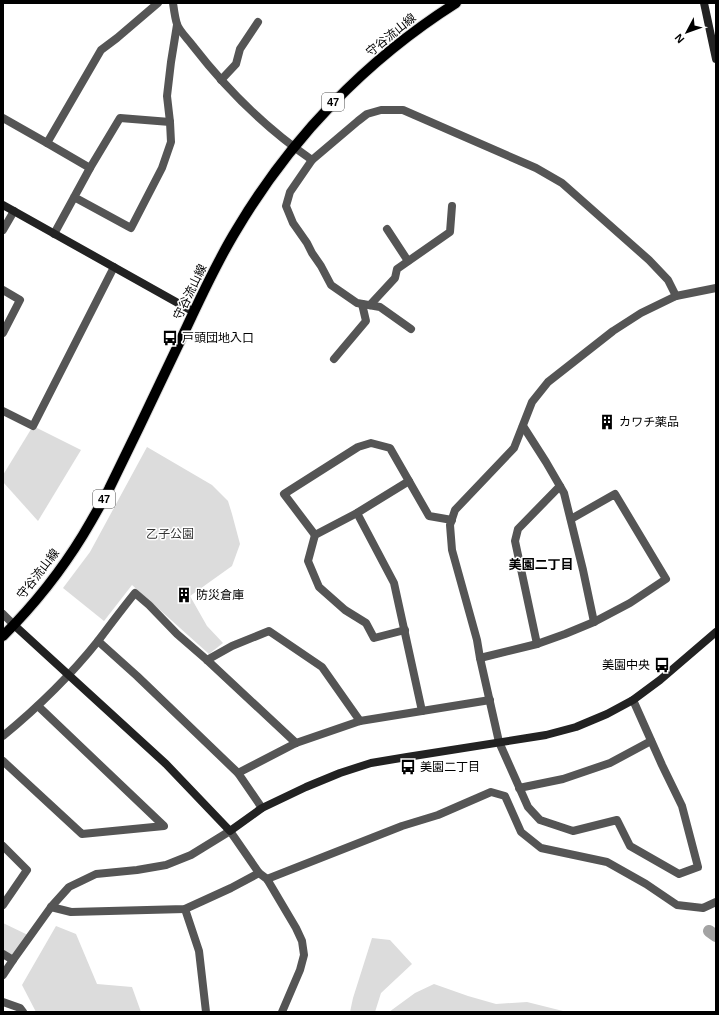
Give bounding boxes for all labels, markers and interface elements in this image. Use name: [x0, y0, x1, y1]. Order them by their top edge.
street label: 守谷流山線: [363, 11, 419, 59]
north arrow: [667, 12, 707, 52]
text: N: [672, 32, 687, 45]
road number: 47: [322, 93, 344, 111]
street label: 守谷流山線: [171, 262, 209, 322]
bus stop icon: 戸頭団地入口: [161, 329, 179, 347]
place label: 戸頭団地入口: [182, 331, 254, 345]
building icon: カワチ薬品: [598, 413, 616, 431]
place label: カワチ薬品: [619, 415, 679, 429]
road number: 47: [93, 490, 115, 508]
park label: 乙子公園: [146, 527, 194, 541]
street label: 守谷流山線: [14, 546, 62, 602]
district label: 美園二丁目: [508, 557, 574, 572]
building icon: 防災倉庫: [175, 586, 193, 604]
place label: 防災倉庫: [196, 588, 244, 602]
bus stop icon: 美園中央: [653, 656, 671, 674]
place label: 美園中央: [602, 658, 650, 672]
bus stop icon: 美園二丁目: [399, 758, 417, 776]
place label: 美園二丁目: [420, 760, 480, 774]

